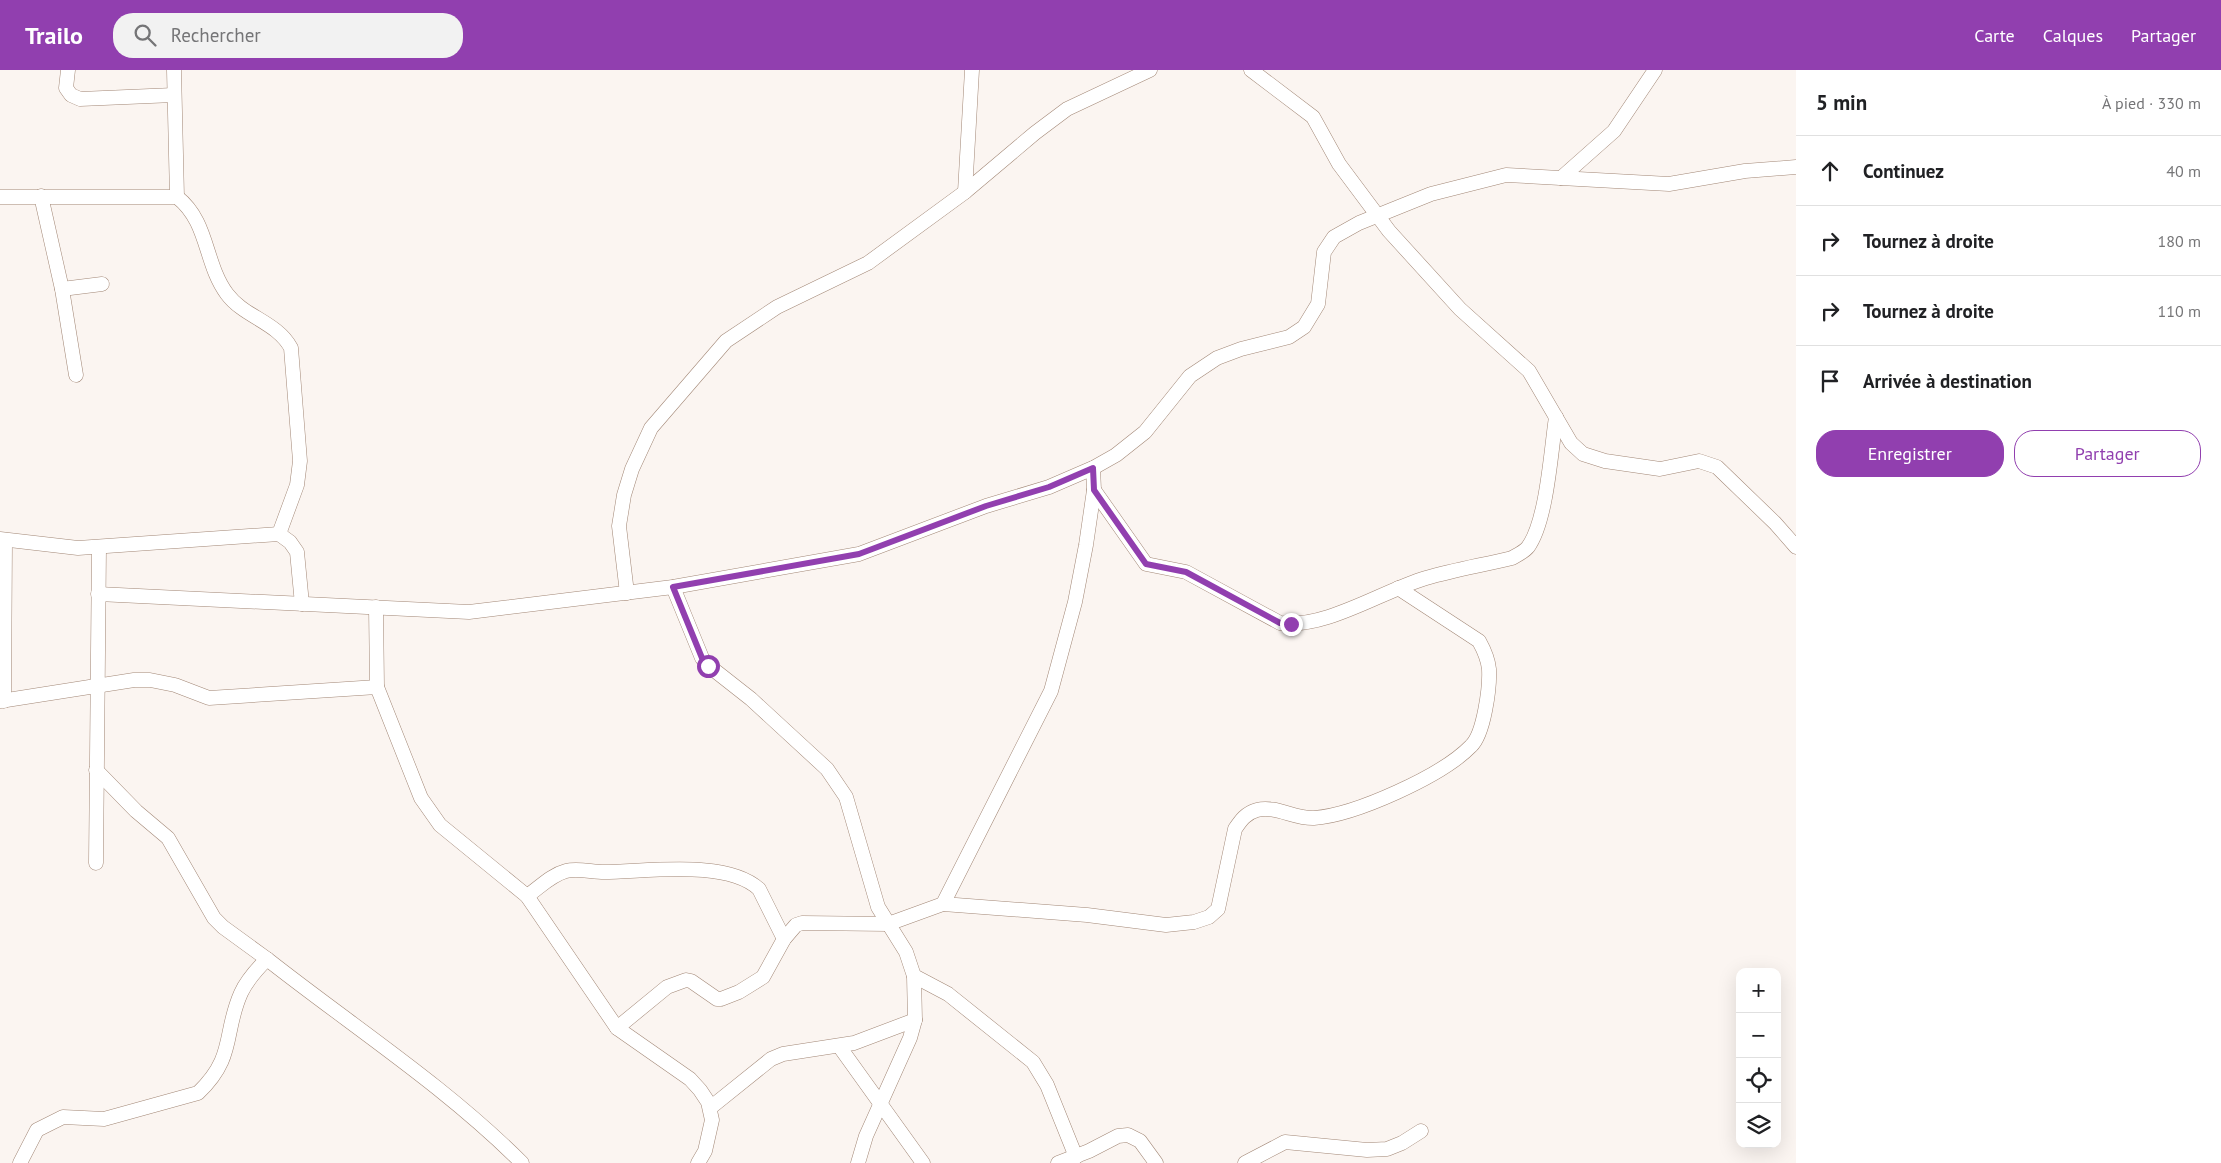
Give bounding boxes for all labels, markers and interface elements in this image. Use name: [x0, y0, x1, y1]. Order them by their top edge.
search box: [113, 13, 463, 58]
text: Trailo: [25, 20, 83, 51]
icon: search: [131, 21, 159, 49]
text: Rechercher: [171, 23, 261, 47]
text: Carte: [1974, 24, 2015, 47]
text: Calques: [2043, 24, 2103, 47]
text: Partager: [2131, 24, 2196, 47]
text: 5 min: [1816, 89, 1867, 116]
text: À pied · 330 m: [2102, 93, 2201, 113]
icon: ahead: [1816, 157, 1844, 185]
text: Continuez: [1863, 159, 1944, 183]
text: 40 m: [2166, 161, 2201, 181]
icon: right: [1816, 227, 1844, 255]
text: Tournez à droite: [1863, 229, 1994, 253]
text: 180 m: [2158, 231, 2201, 251]
icon: right: [1816, 297, 1844, 325]
text: Tournez à droite: [1863, 299, 1994, 323]
text: 110 m: [2158, 301, 2201, 321]
icon: arrive: [1816, 367, 1844, 395]
text: Arrivée à destination: [1863, 369, 2032, 393]
button: Enregistrer: [1816, 430, 2004, 477]
button: Partager: [2014, 430, 2201, 477]
route end: [1280, 613, 1303, 636]
route start: [697, 655, 720, 678]
map controls: [1736, 968, 1781, 1148]
button: +: [1736, 968, 1781, 1013]
button: −: [1736, 1013, 1781, 1058]
button: locate: [1736, 1058, 1781, 1103]
button: layers: [1736, 1103, 1781, 1148]

